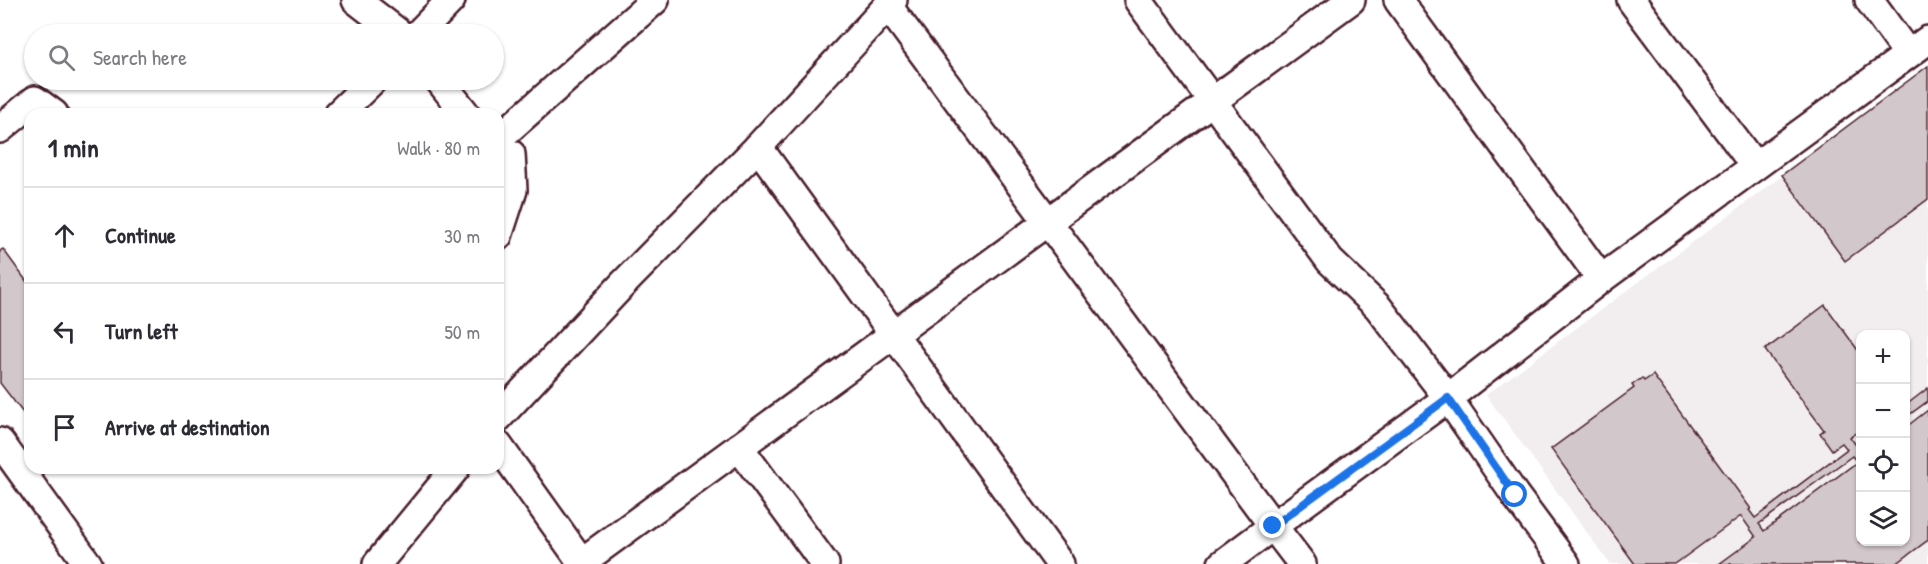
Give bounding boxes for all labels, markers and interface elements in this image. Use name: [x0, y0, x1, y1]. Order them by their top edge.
search box: [24, 24, 504, 90]
icon: search: [45, 41, 78, 74]
text: Search here: [93, 42, 187, 72]
text: 1 min: [48, 130, 99, 165]
text: Walk · 80 m: [397, 134, 480, 161]
icon: ahead: [48, 219, 81, 252]
text: Continue: [105, 220, 176, 250]
text: 30 m: [444, 222, 480, 249]
icon: left: [48, 315, 81, 348]
text: Turn left: [105, 316, 178, 346]
text: 50 m: [444, 318, 480, 345]
map controls: [1856, 330, 1910, 546]
button: +: [1856, 330, 1910, 384]
button: −: [1856, 384, 1910, 438]
icon: arrive: [48, 411, 81, 444]
text: Arrive at destination: [105, 412, 270, 442]
button: locate: [1856, 438, 1910, 492]
route start: [1501, 481, 1527, 507]
button: layers: [1856, 492, 1910, 546]
route end: [1259, 512, 1285, 538]

